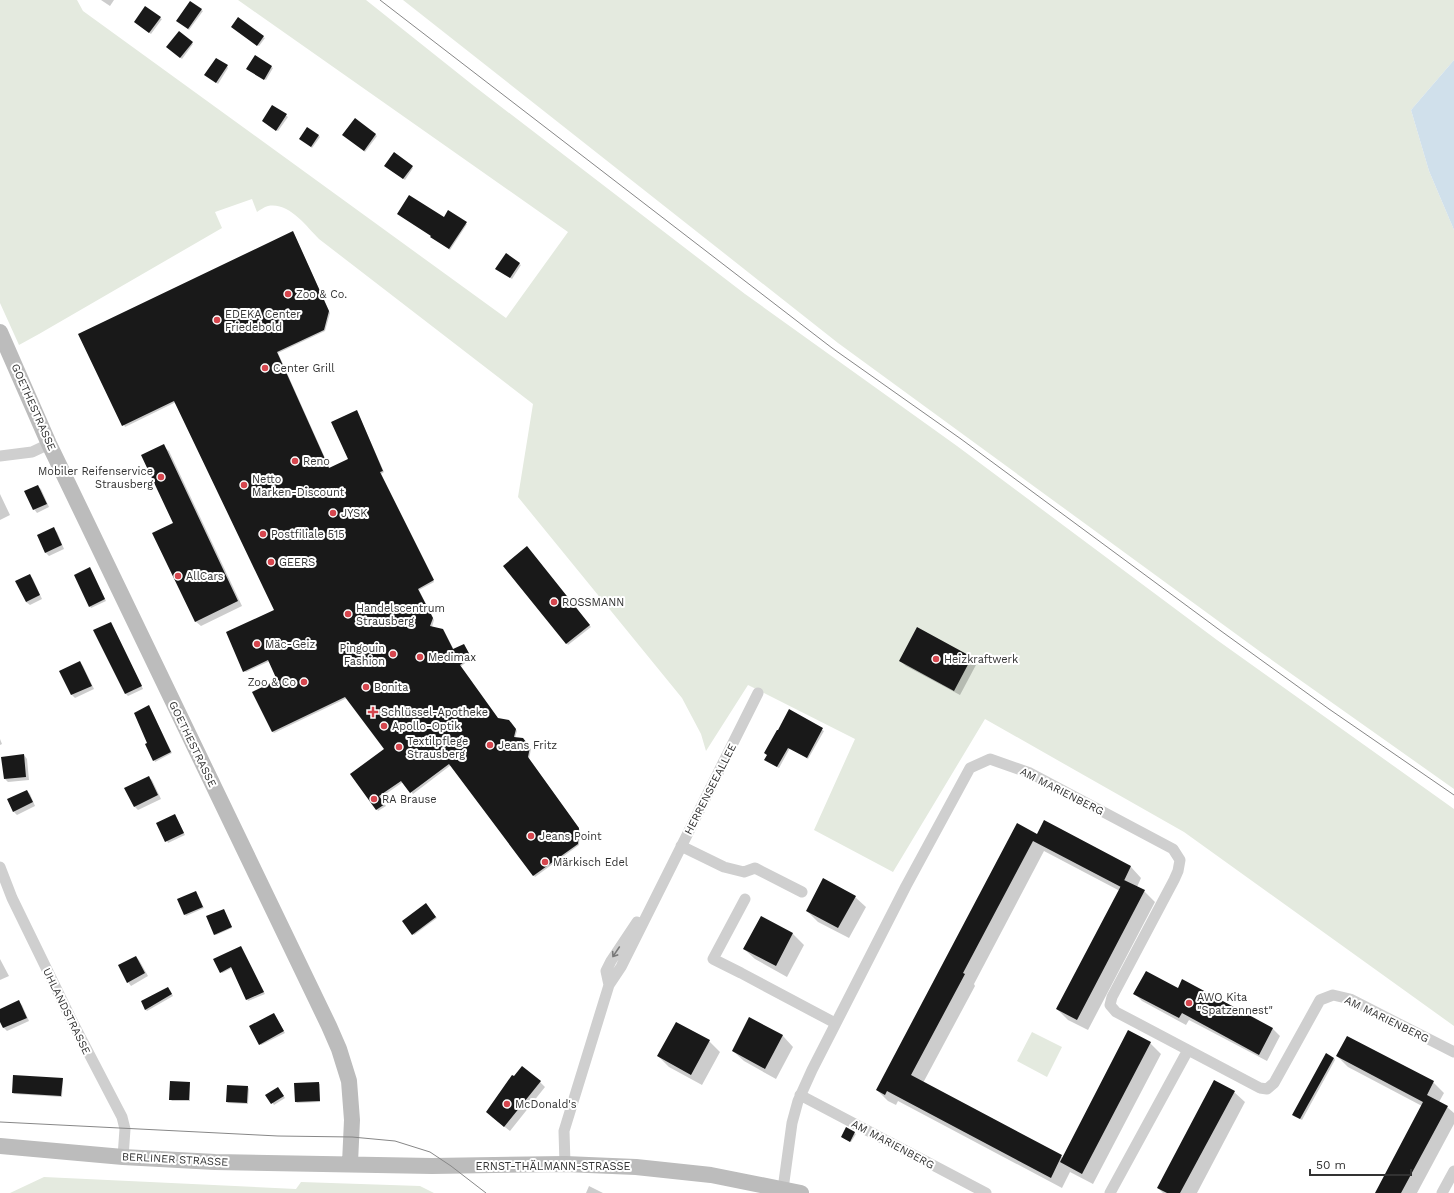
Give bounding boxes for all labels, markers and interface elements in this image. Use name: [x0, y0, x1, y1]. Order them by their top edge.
place label: Zoo & Co.: [296, 288, 347, 301]
marker: Zoo & Co.: [283, 289, 293, 299]
place label: EDEKA Center Friedebold: [225, 308, 301, 334]
marker: EDEKA Center Friedebold: [212, 315, 222, 325]
street label: GOETHESTRASSE: [9, 362, 59, 453]
place label: Center Grill: [273, 362, 335, 375]
marker: Center Grill: [260, 363, 270, 373]
place label: Reno: [303, 455, 330, 468]
marker: Reno: [290, 456, 300, 466]
place label: Mobiler Reifenservice Strausberg: [38, 465, 153, 491]
marker: Mobiler Reifenservice Strausberg: [156, 472, 166, 482]
place label: Netto Marken-Discount: [252, 473, 345, 499]
marker: Netto Marken-Discount: [239, 480, 249, 490]
place label: JYSK: [341, 507, 368, 520]
marker: JYSK: [328, 508, 338, 518]
place label: Postfiliale 515: [271, 528, 345, 541]
marker: Postfiliale 515: [258, 529, 268, 539]
place label: GEERS: [279, 556, 315, 569]
marker: GEERS: [266, 557, 276, 567]
place label: AllCars: [186, 570, 224, 583]
marker: AllCars: [173, 571, 183, 581]
place label: ROSSMANN: [562, 596, 624, 609]
marker: ROSSMANN: [549, 597, 559, 607]
place label: Handelscentrum Strausberg: [356, 602, 445, 628]
marker: Handelscentrum Strausberg: [343, 609, 353, 619]
place label: Mäc-Geiz: [265, 638, 315, 651]
marker: Mäc-Geiz: [252, 639, 262, 649]
place label: Pingouin Fashion: [340, 642, 385, 668]
marker: Pingouin Fashion: [388, 649, 398, 659]
place label: Medimax: [428, 651, 476, 664]
marker: Medimax: [415, 652, 425, 662]
place label: Heizkraftwerk: [944, 653, 1018, 666]
marker: Heizkraftwerk: [931, 654, 941, 664]
place label: Zoo & Co: [248, 676, 296, 689]
marker: Zoo & Co: [299, 677, 309, 687]
place label: Bonita: [374, 681, 408, 694]
marker: Bonita: [361, 682, 371, 692]
street label: GOETHESTRASSE: [166, 699, 219, 789]
place label: Schlüssel-Apotheke: [381, 706, 488, 719]
marker: Schlüssel-Apotheke: [368, 707, 378, 717]
place label: Apollo-Optik: [392, 720, 460, 733]
marker: Apollo-Optik: [379, 721, 389, 731]
place label: Textilpflege Strausberg: [407, 735, 468, 761]
place label: Jeans Fritz: [498, 739, 557, 752]
marker: Jeans Fritz: [485, 740, 495, 750]
marker: Textilpflege Strausberg: [394, 742, 404, 752]
street label: HERRENSEEALLEE: [682, 742, 739, 837]
street label: AM MARIENBERG: [1018, 765, 1106, 818]
place label: RA Brause: [382, 793, 437, 806]
marker: RA Brause: [369, 794, 379, 804]
place label: Jeans Point: [539, 830, 602, 843]
marker: Jeans Point: [526, 831, 536, 841]
place label: Märkisch Edel: [553, 856, 629, 869]
marker: Märkisch Edel: [540, 857, 550, 867]
one-way arrow: [612, 946, 620, 957]
street label: UHLANDSTRASSE: [40, 966, 93, 1057]
place label: AWO Kita "Spatzennest": [1197, 991, 1273, 1017]
street label: AM MARIENBERG: [1343, 993, 1431, 1046]
marker: AWO Kita "Spatzennest": [1184, 998, 1194, 1008]
place label: McDonald's: [515, 1098, 577, 1111]
marker: McDonald's: [502, 1099, 512, 1109]
street label: AM MARIENBERG: [849, 1117, 937, 1172]
street label: BERLINER STRASSE: [121, 1150, 228, 1169]
scale bar: [1310, 1151, 1411, 1177]
text: 50 m: [1316, 1158, 1346, 1172]
street label: ERNST-THÄLMANN-STRASSE: [475, 1159, 631, 1173]

